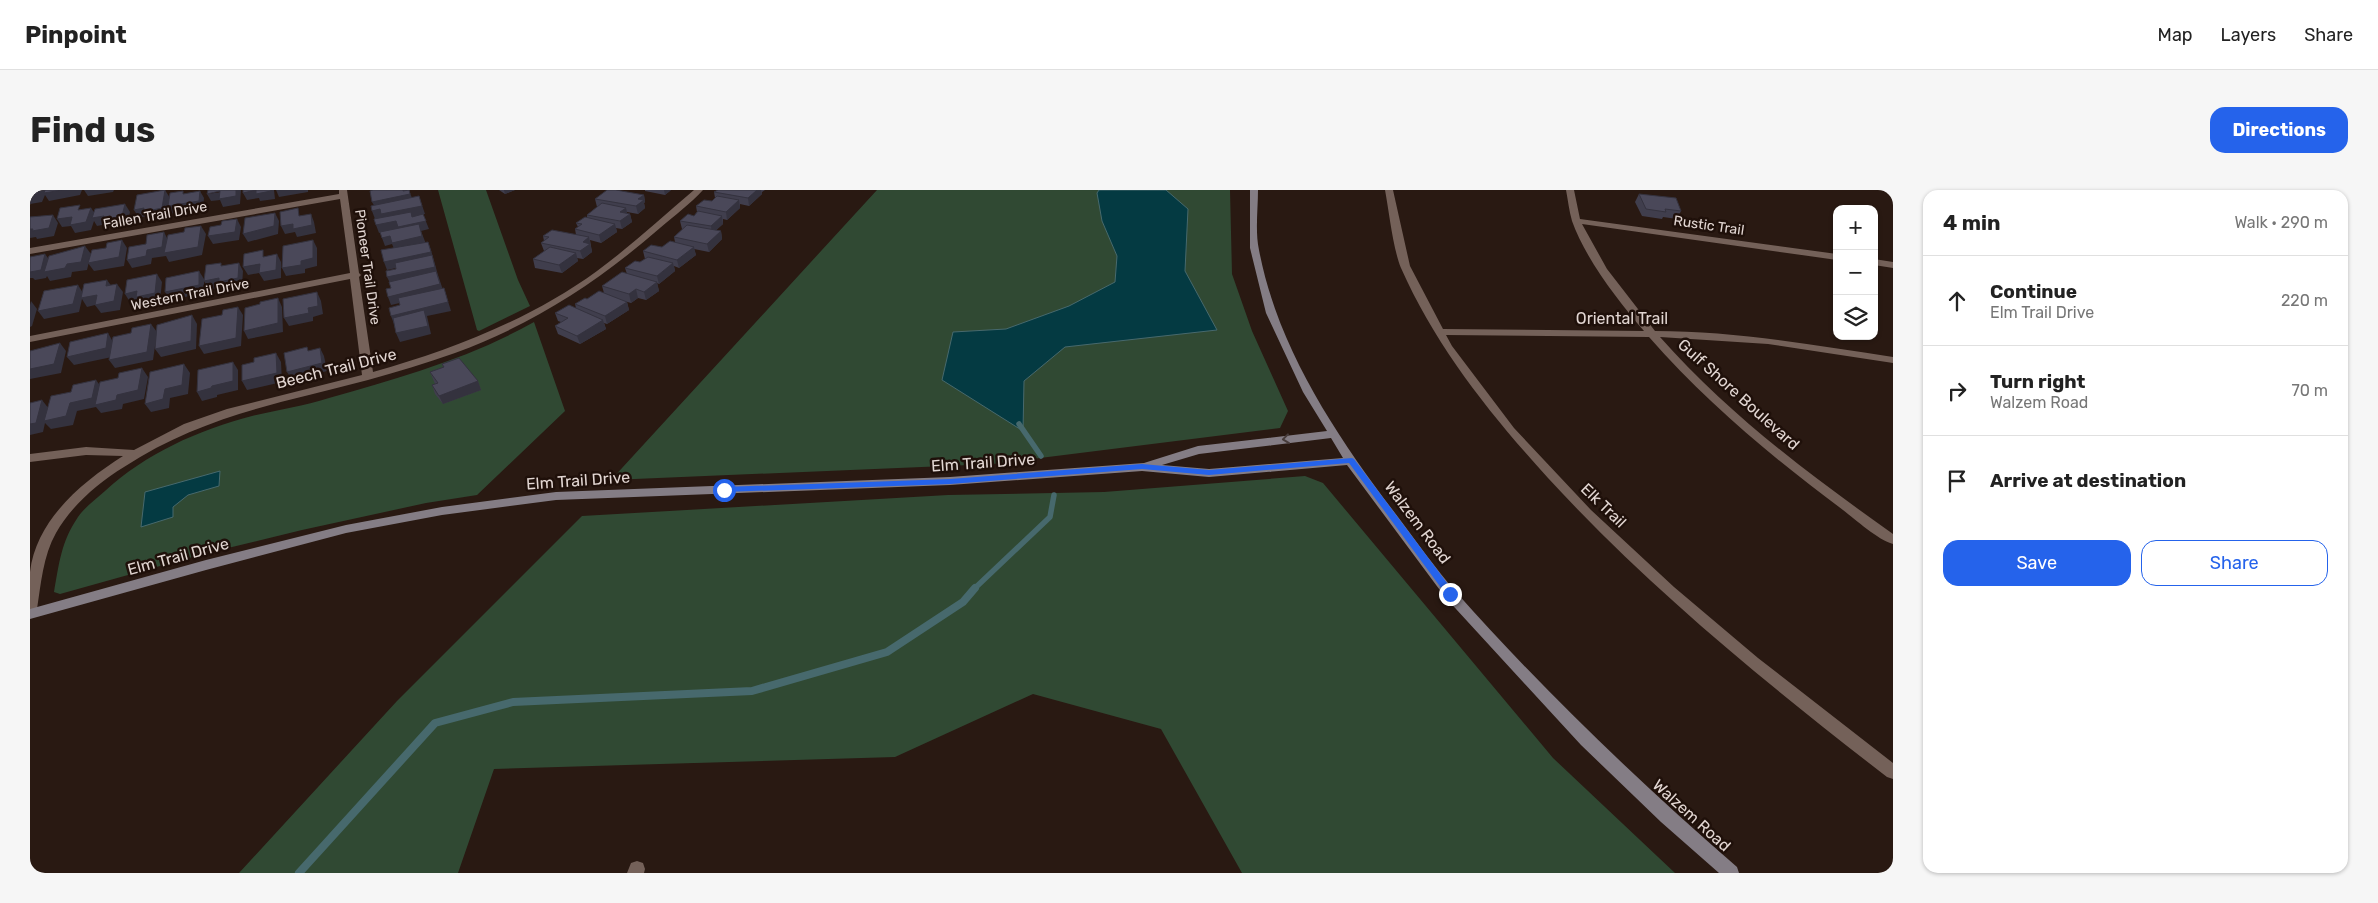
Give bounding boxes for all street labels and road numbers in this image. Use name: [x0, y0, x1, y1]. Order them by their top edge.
street label: Fallen Trail Drive: [102, 198, 209, 233]
street label: Pioneer Trail Drive: [351, 208, 384, 326]
street label: Rustic Trail: [1673, 212, 1745, 239]
street label: Western Trail Drive: [130, 275, 251, 314]
street label: Oriental Trail: [1576, 309, 1668, 328]
street label: Gulf Shore Boulevard: [1674, 335, 1803, 454]
street label: Beech Trail Drive: [274, 344, 398, 393]
street label: Elm Trail Drive: [930, 449, 1036, 476]
street label: Elm Trail Drive: [525, 467, 631, 494]
street label: Walzem Road: [1380, 477, 1455, 567]
street label: Elk Trail: [1577, 479, 1630, 532]
street label: Elm Trail Drive: [125, 534, 231, 579]
street label: Walzem Road: [1649, 775, 1735, 855]

